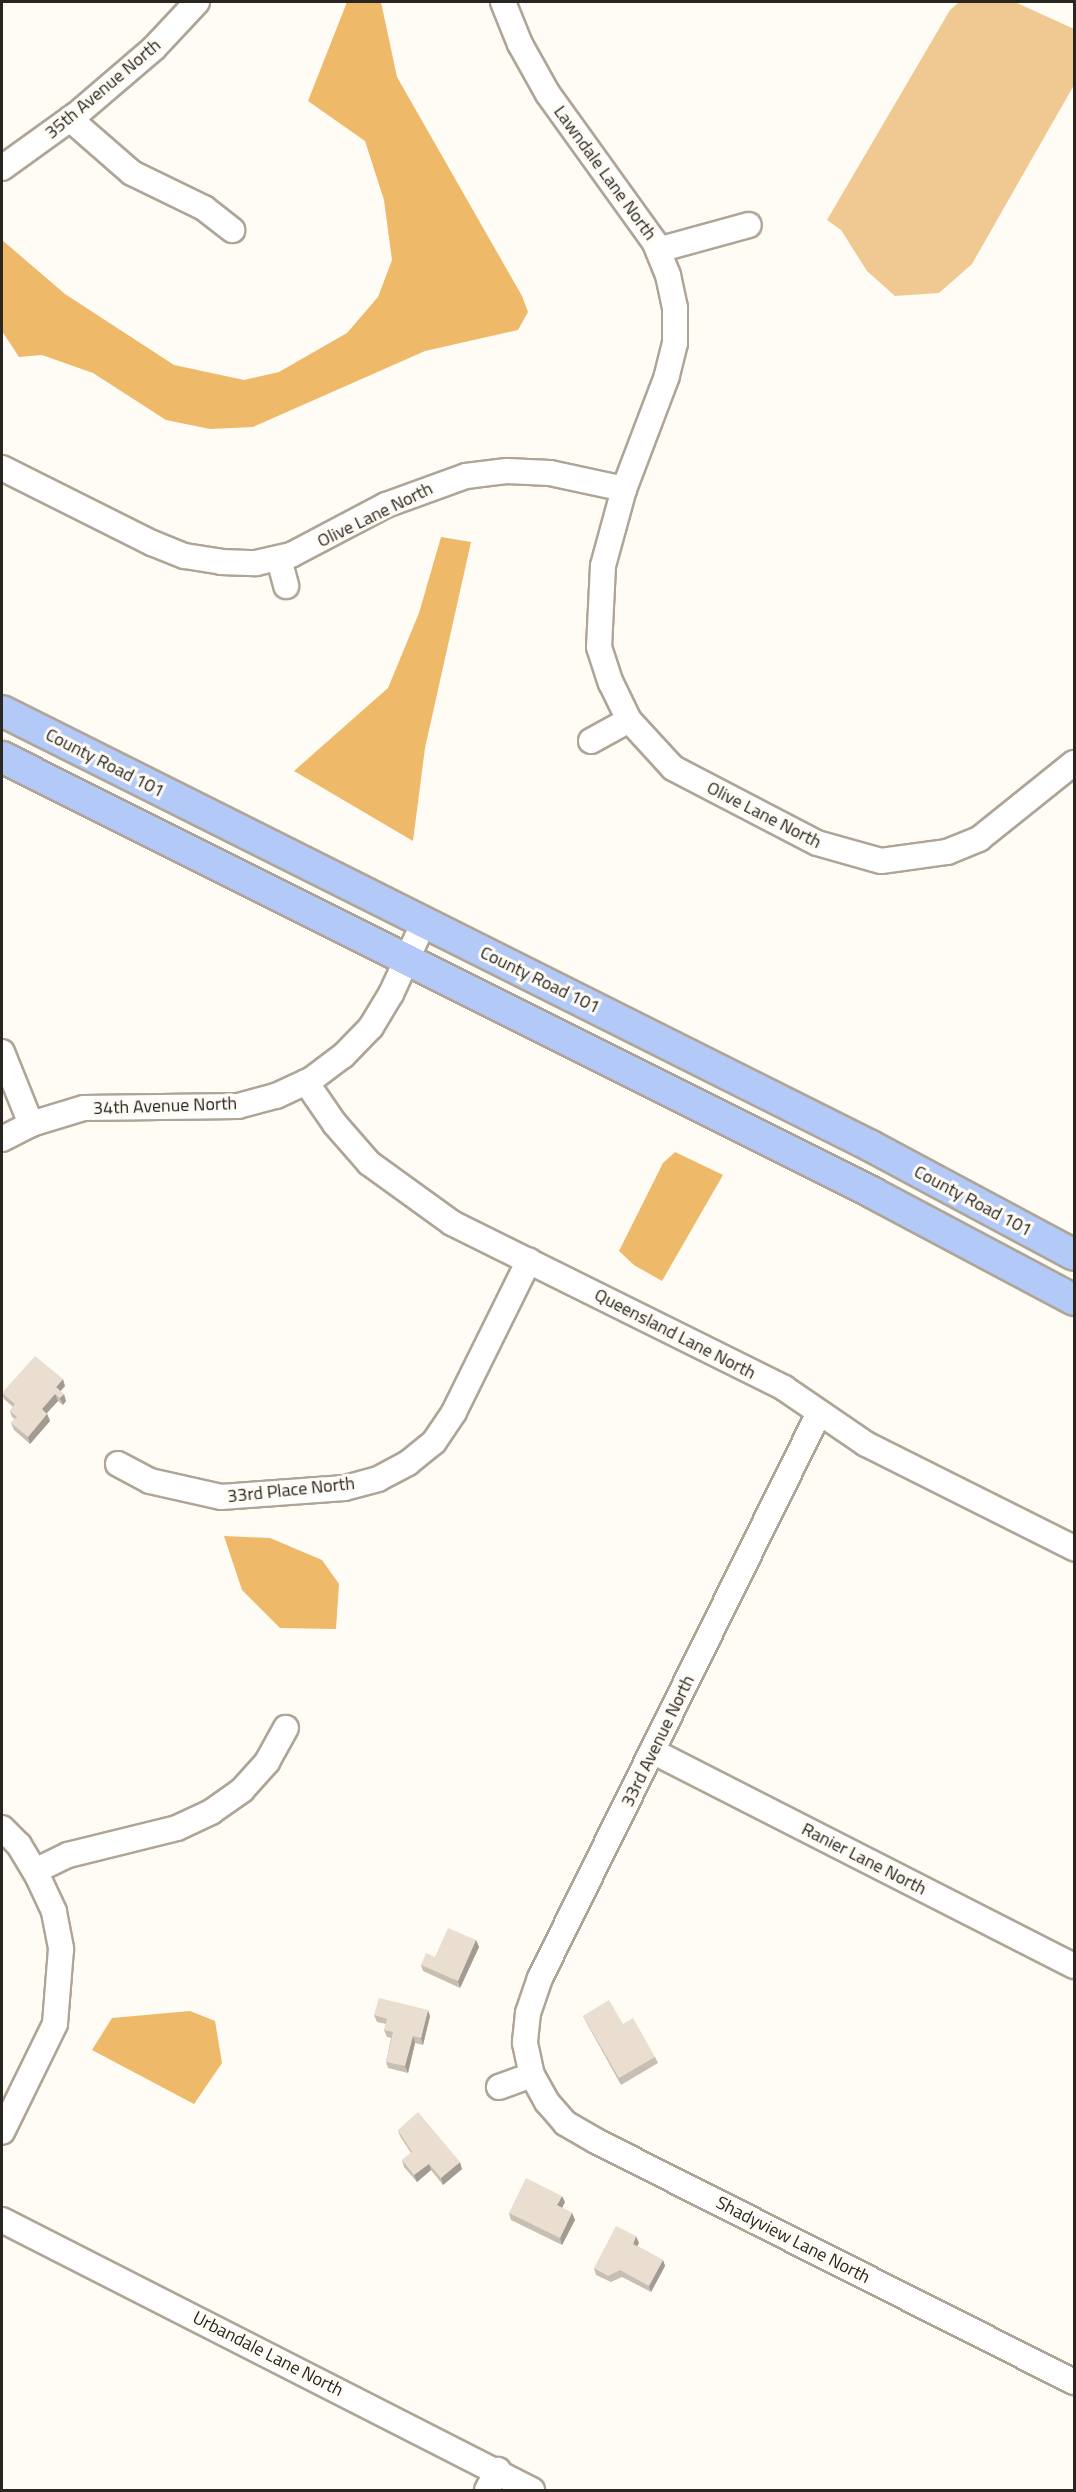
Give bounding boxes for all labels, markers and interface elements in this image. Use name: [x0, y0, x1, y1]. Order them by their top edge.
street label: 35th Avenue North: [41, 34, 165, 144]
street label: Lawndale Lane North: [549, 102, 661, 244]
street label: Olive Lane North: [314, 478, 436, 552]
street label: County Road 101: [42, 724, 168, 802]
street label: Olive Lane North: [703, 777, 825, 853]
street label: County Road 101: [477, 942, 603, 1018]
street label: 34th Avenue North: [93, 1093, 237, 1119]
street label: County Road 101: [910, 1161, 1036, 1241]
street label: Queensland Lane North: [591, 1284, 759, 1384]
street label: 33rd Place North: [226, 1473, 356, 1507]
street label: 33rd Avenue North: [617, 1672, 699, 1810]
street label: Ranier Lane North: [798, 1818, 930, 1900]
street label: Shadyview Lane North: [712, 2192, 874, 2288]
street label: Urbandale Lane North: [189, 2307, 347, 2401]

